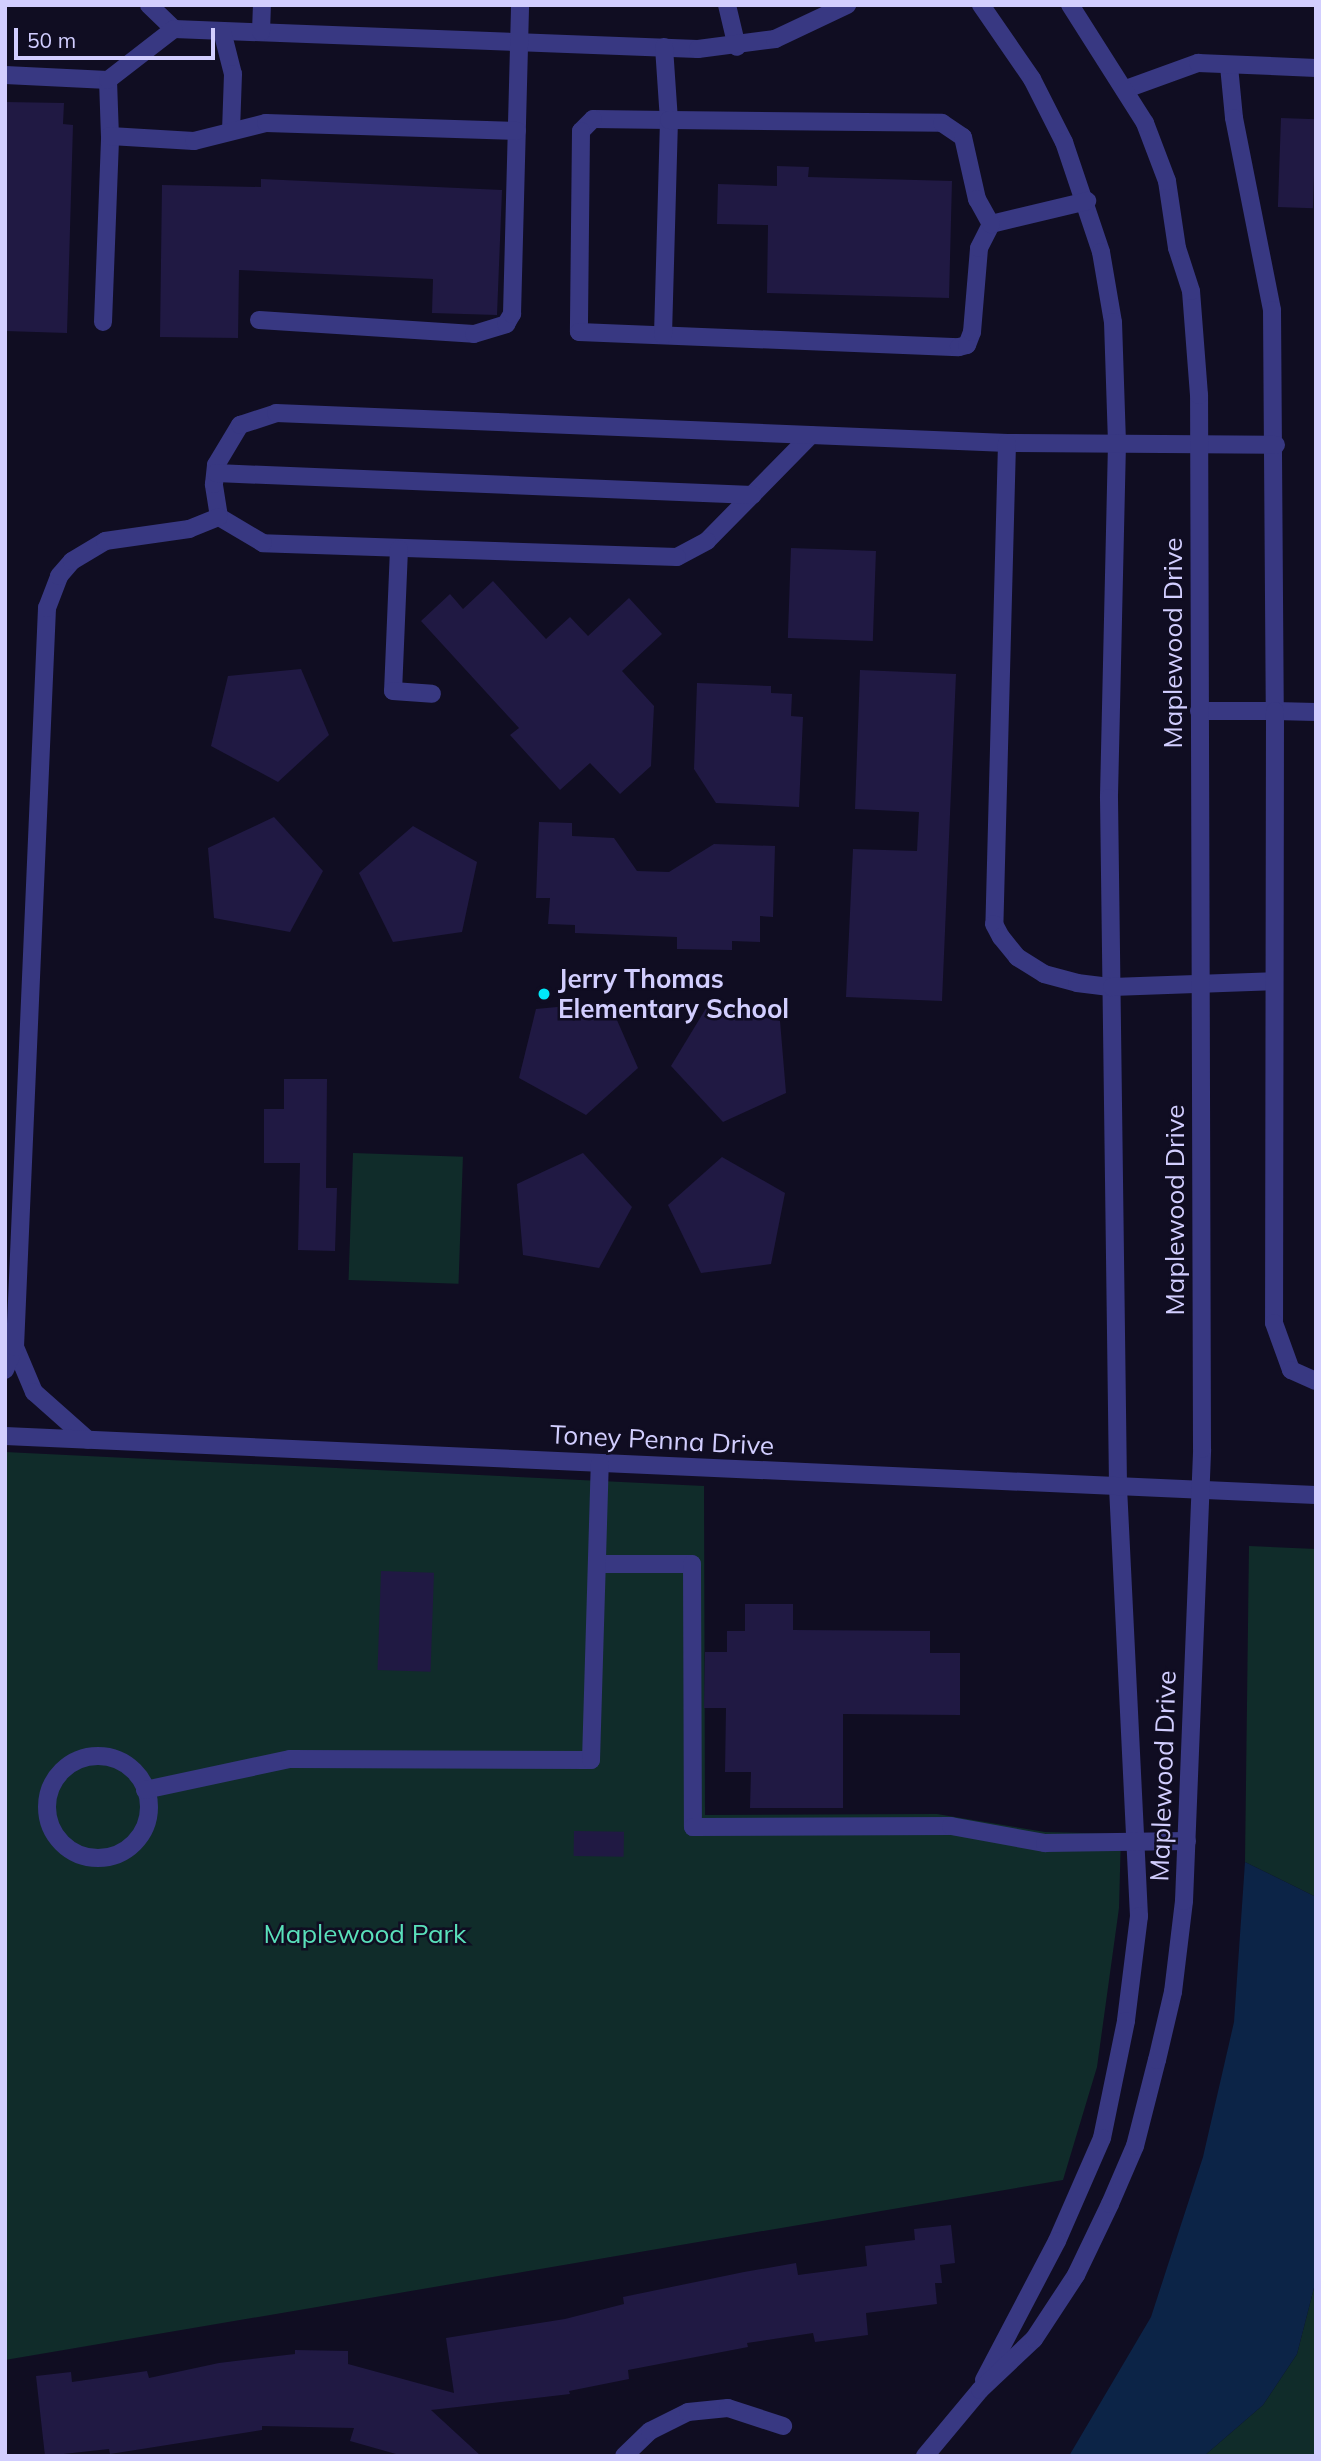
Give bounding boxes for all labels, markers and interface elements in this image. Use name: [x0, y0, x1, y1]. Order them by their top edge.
scale bar: [18, 14, 219, 58]
text: 50 m: [27, 27, 76, 53]
street label: Maplewood Drive: [1157, 538, 1189, 748]
place label: Jerry Thomas Elementary School: [558, 963, 789, 1024]
marker: Jerry Thomas Elementary School: [536, 986, 552, 1002]
street label: Maplewood Drive: [1159, 1105, 1191, 1315]
street label: Toney Penna Drive: [549, 1419, 775, 1461]
street label: Maplewood Drive: [1144, 1670, 1182, 1882]
park label: Maplewood Park: [264, 1918, 466, 1950]

